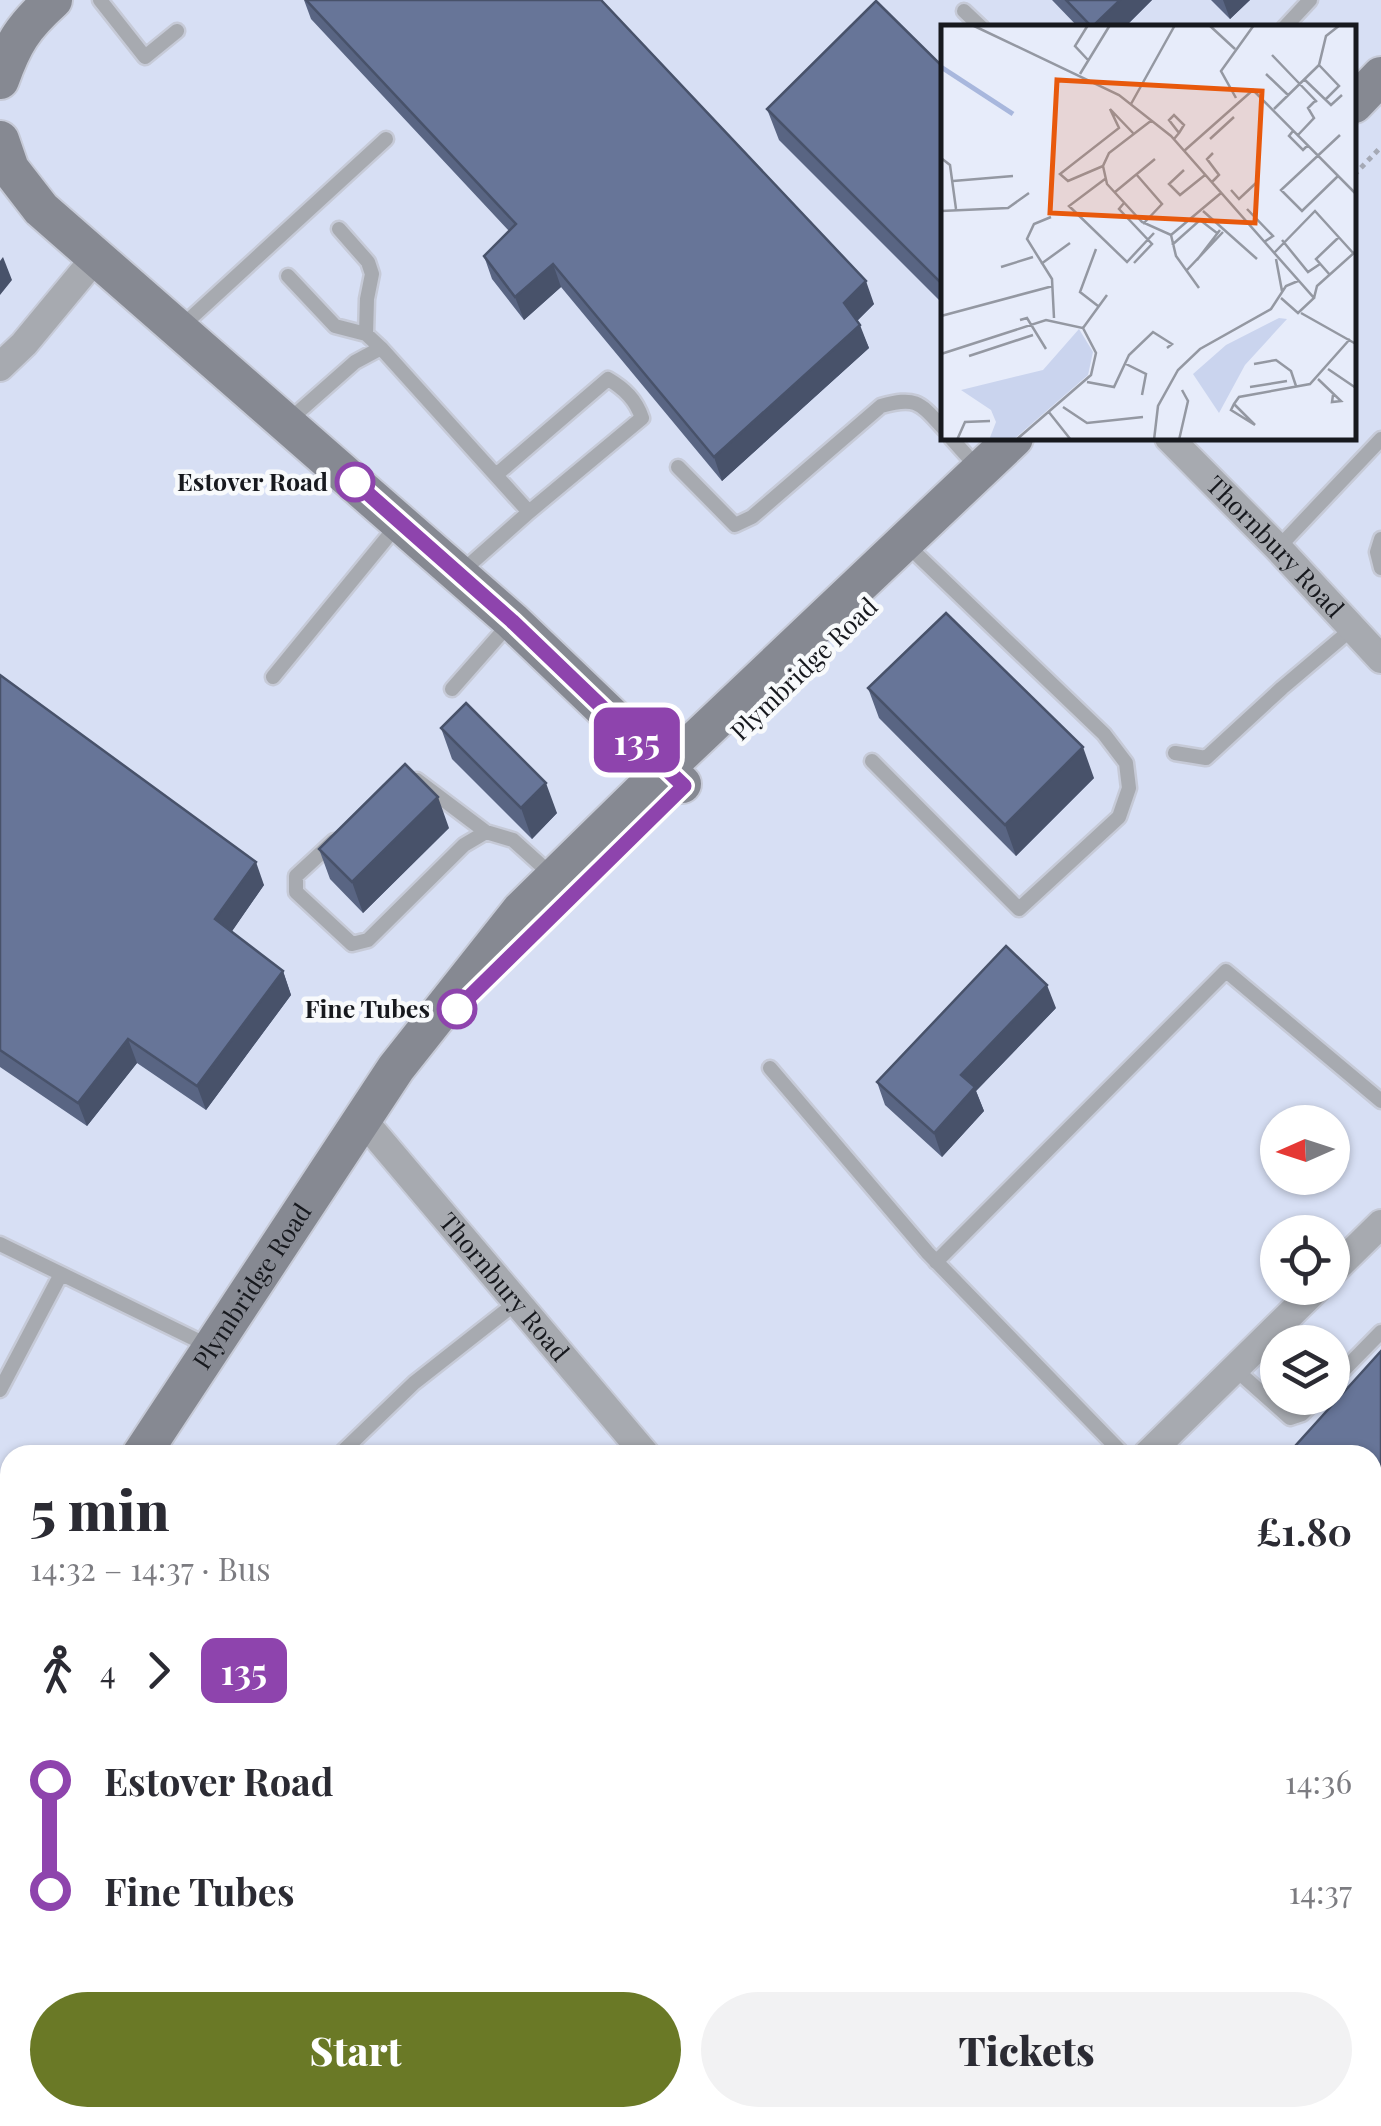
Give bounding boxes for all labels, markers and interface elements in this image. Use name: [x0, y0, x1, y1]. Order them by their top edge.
inset map: [941, 25, 1356, 440]
marker: Estover Road: [336, 463, 374, 501]
place label: Estover Road: [177, 464, 328, 497]
street label: Thornbury Road: [1200, 468, 1352, 624]
street label: Plymbridge Road: [722, 589, 884, 747]
line badge: 135: [580, 708, 694, 772]
text: 135: [614, 717, 660, 764]
marker: Fine Tubes: [438, 990, 476, 1028]
place label: Fine Tubes: [305, 991, 430, 1024]
north arrow: [1260, 1105, 1350, 1195]
map controls: [1260, 1105, 1350, 1415]
street label: Plymbridge Road: [184, 1196, 318, 1375]
street label: Thornbury Road: [433, 1205, 577, 1367]
button: locate: [1260, 1215, 1350, 1305]
button: layers: [1260, 1325, 1350, 1415]
text: 5 min: [30, 1471, 170, 1545]
text: £1.80: [1256, 1505, 1352, 1556]
text: 14:32 – 14:37 · Bus: [30, 1546, 271, 1589]
icon: walk: [30, 1643, 85, 1698]
icon: forward: [131, 1643, 186, 1698]
text: 135: [221, 1647, 267, 1694]
text: 4: [100, 1649, 116, 1692]
text: Estover Road: [104, 1755, 334, 1806]
text: 14:36: [1285, 1759, 1352, 1802]
text: Fine Tubes: [104, 1865, 295, 1916]
text: 14:37: [1288, 1869, 1352, 1912]
button: Start: [30, 1992, 681, 2107]
button: Tickets: [701, 1992, 1352, 2107]

